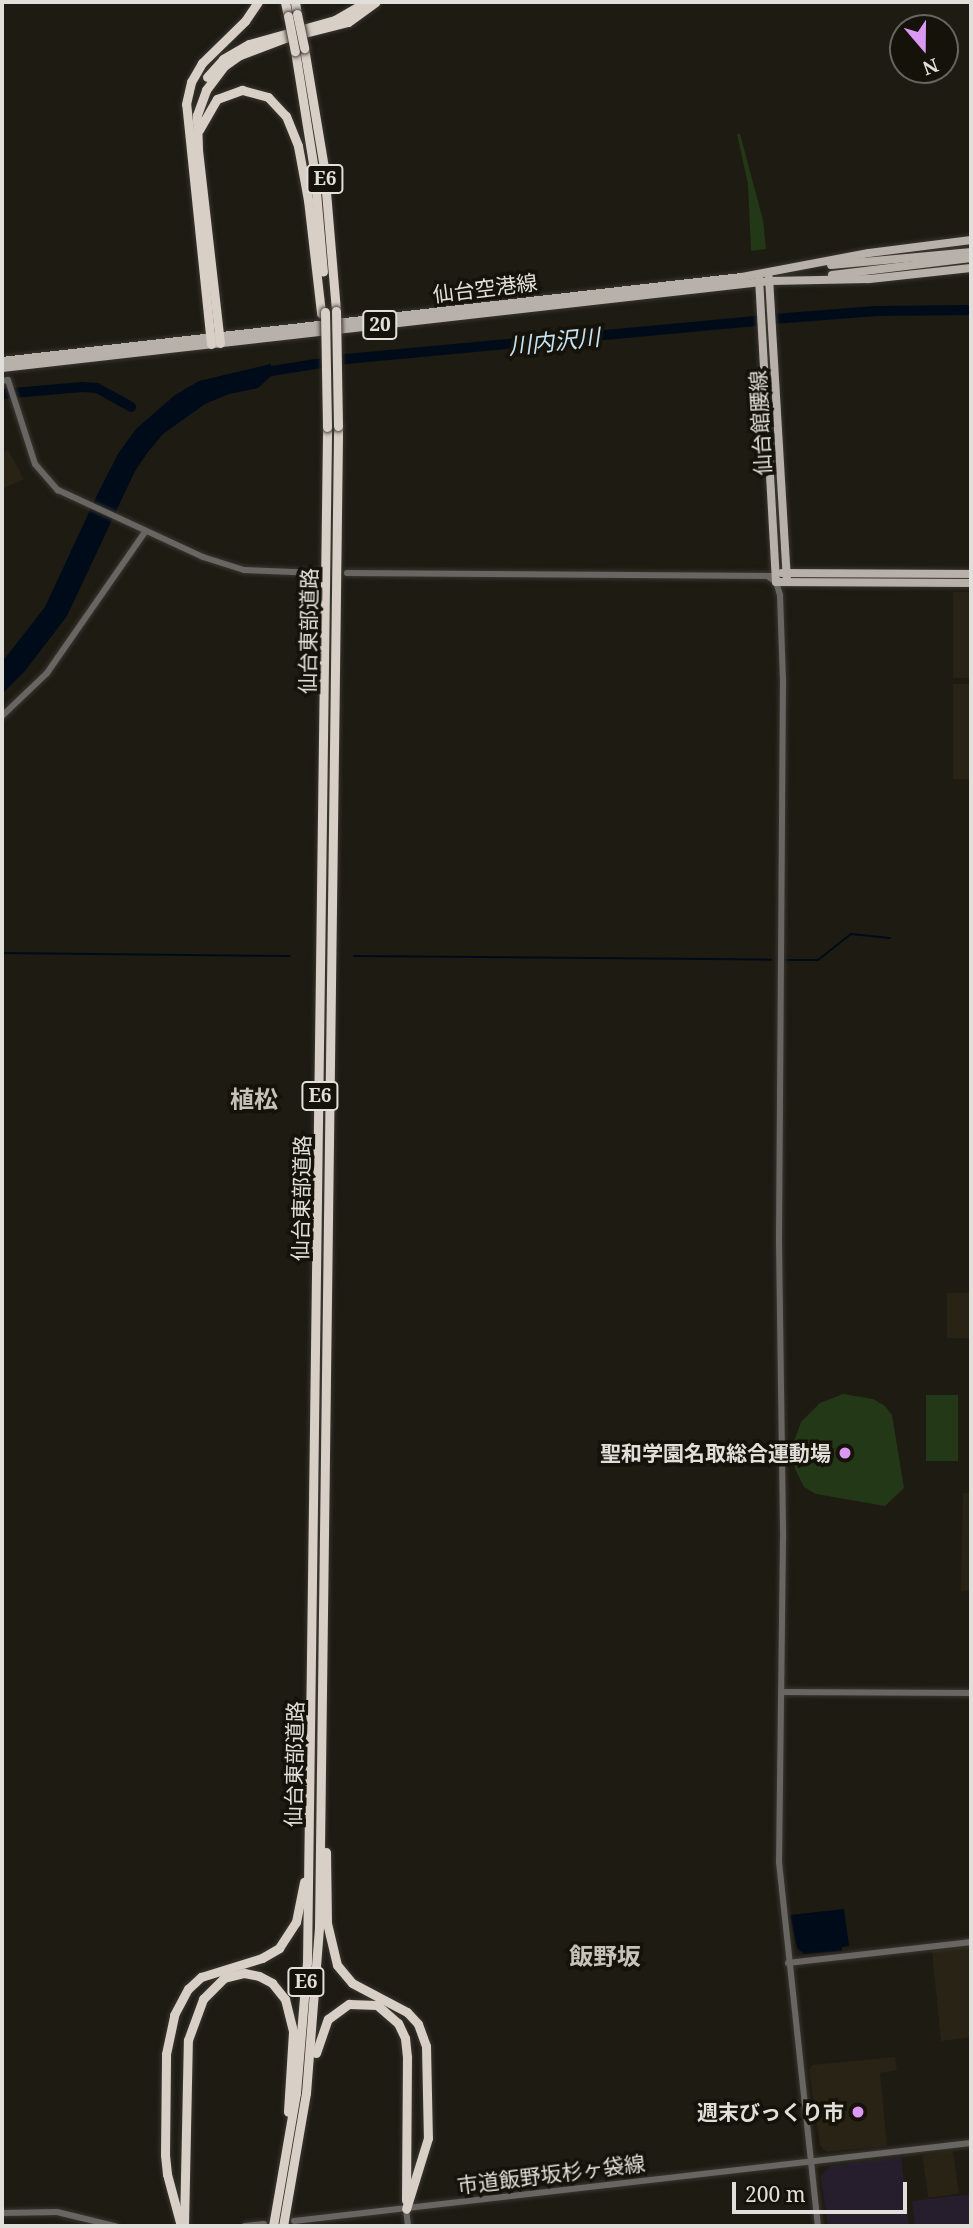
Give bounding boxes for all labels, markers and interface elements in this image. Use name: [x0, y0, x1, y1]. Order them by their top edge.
north arrow: [889, 14, 959, 84]
text: N: [919, 52, 942, 82]
road number: E6: [306, 164, 344, 195]
street label: 仙台空港線: [431, 269, 539, 307]
road number: 20: [361, 310, 399, 340]
water label: 川内沢川: [507, 322, 601, 360]
street label: 仙台館腰線: [745, 370, 775, 476]
street label: 仙台東部道路: [294, 568, 322, 694]
road number: E6: [301, 1080, 339, 1112]
district label: 植松: [230, 1085, 278, 1113]
street label: 仙台東部道路: [287, 1135, 315, 1261]
place label: 聖和学園名取総合運動場: [600, 1440, 831, 1466]
marker: 聖和学園名取総合運動場: [837, 1445, 853, 1461]
street label: 仙台東部道路: [280, 1701, 308, 1827]
district label: 飯野坂: [569, 1942, 641, 1970]
road number: E6: [287, 1966, 325, 1998]
place label: 週末びっくり市: [697, 2099, 844, 2125]
marker: 週末びっくり市: [850, 2104, 866, 2120]
street label: 市道飯野坂杉ヶ袋線: [456, 2150, 646, 2198]
scale bar: [735, 2168, 910, 2212]
text: 200 m: [745, 2180, 806, 2208]

